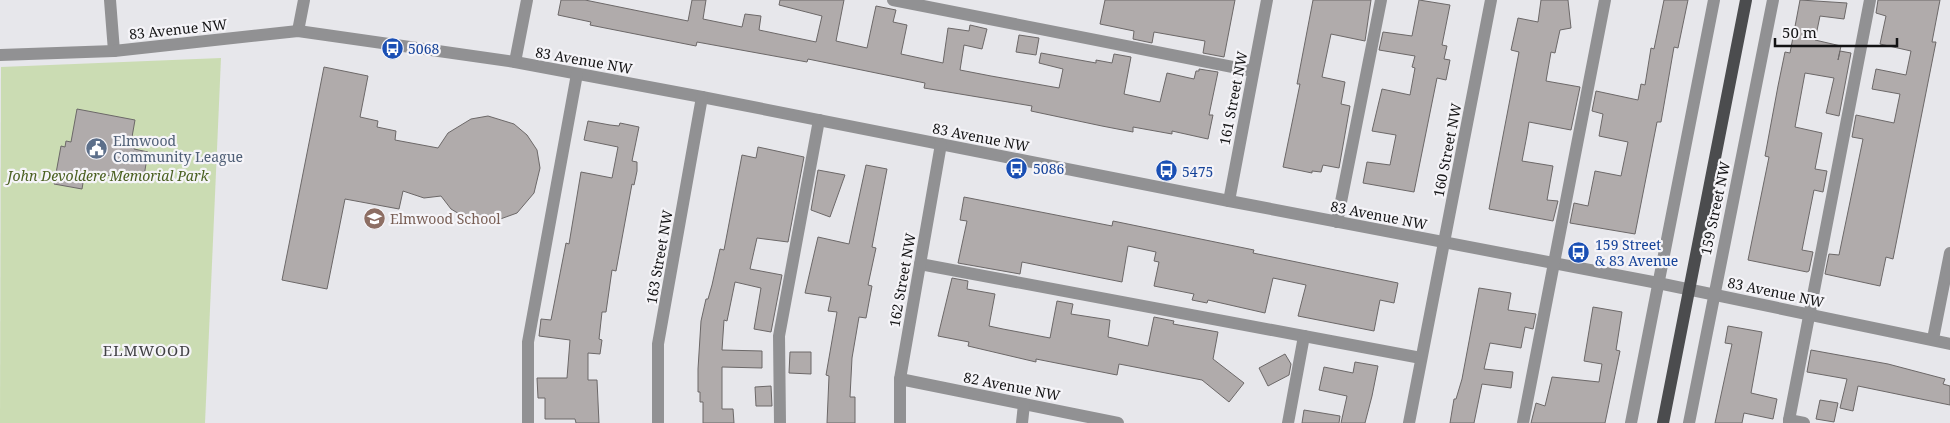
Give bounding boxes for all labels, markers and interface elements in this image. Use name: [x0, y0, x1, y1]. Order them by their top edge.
street label: 83 Avenue NW: [128, 14, 228, 44]
scale bar: [1775, 15, 1898, 47]
text: 50 m: [1782, 22, 1817, 42]
bus stop icon: 5068: [380, 36, 404, 60]
place label: 5068: [408, 39, 439, 58]
street label: 83 Avenue NW: [534, 42, 634, 78]
street label: 161 Street NW: [1215, 49, 1251, 147]
street label: 160 Street NW: [1429, 101, 1465, 199]
street label: 83 Avenue NW: [931, 118, 1031, 156]
place label: Elmwood Community League: [113, 131, 243, 166]
public building icon: Elmwood Community League: [85, 136, 109, 160]
bus stop icon: 5086: [1005, 156, 1029, 180]
place label: 5086: [1033, 159, 1064, 178]
bus stop icon: 5475: [1154, 159, 1178, 183]
street label: 159 Street NW: [1696, 159, 1734, 257]
place label: 5475: [1182, 162, 1213, 181]
park label: John Devoldere Memorial Park: [5, 166, 209, 185]
street label: 83 Avenue NW: [1329, 196, 1429, 234]
school or university icon: Elmwood School: [362, 206, 386, 230]
street label: 163 Street NW: [641, 208, 677, 306]
place label: Elmwood School: [390, 209, 501, 228]
street label: 162 Street NW: [884, 231, 920, 329]
place label: 159 Street & 83 Avenue: [1595, 235, 1678, 270]
bus stop icon: 159 Street & 83 Avenue: [1567, 240, 1591, 264]
street label: 83 Avenue NW: [1726, 272, 1826, 312]
district label: ELMWOOD: [103, 340, 191, 360]
street label: 82 Avenue NW: [962, 367, 1062, 405]

